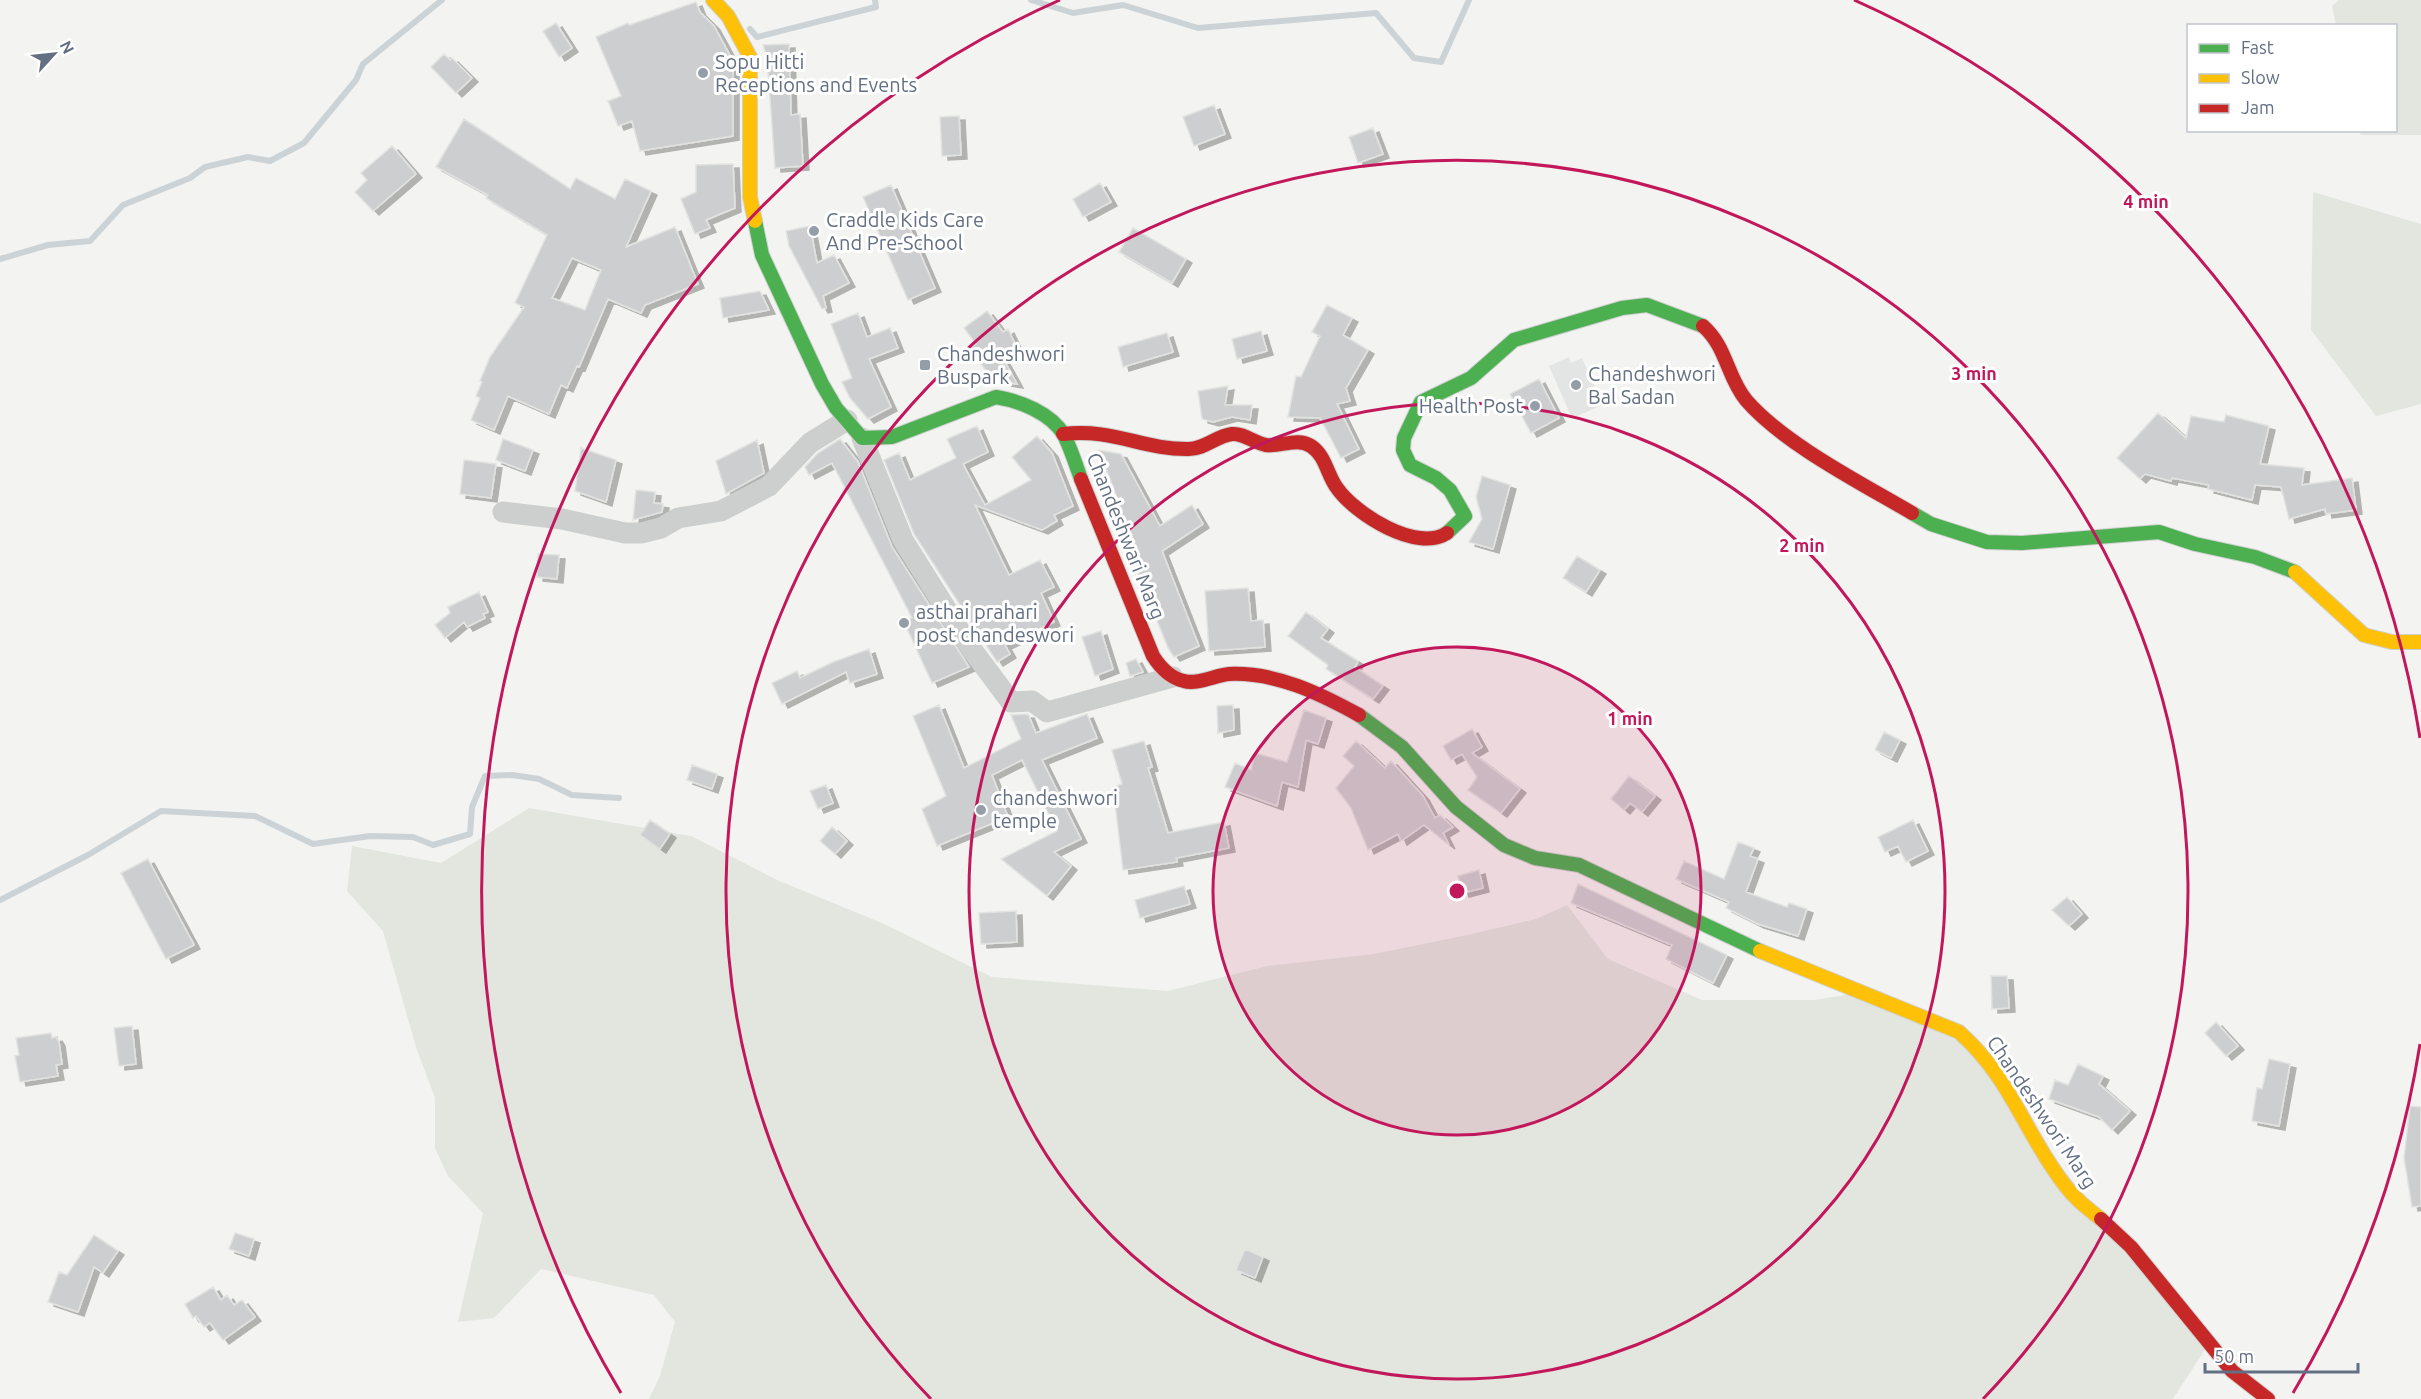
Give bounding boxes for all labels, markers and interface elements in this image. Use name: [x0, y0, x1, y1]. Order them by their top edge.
north arrow: [24, 24, 84, 84]
legend: [2187, 24, 2397, 132]
text: Fast: [2241, 37, 2274, 57]
text: N: [57, 38, 78, 57]
place label: Sopu Hitti Receptions and Events: [715, 50, 917, 96]
marker: Sopu Hitti Receptions and Events: [696, 66, 710, 80]
text: Slow: [2241, 67, 2280, 87]
text: Jam: [2241, 97, 2275, 117]
text: 4 min: [2123, 191, 2169, 211]
place label: Craddle Kids Care And Pre-School: [826, 208, 984, 254]
marker: Craddle Kids Care And Pre-School: [807, 224, 821, 238]
place label: Chandeshwori Buspark: [937, 342, 1065, 388]
marker: Chandeshwori Buspark: [918, 358, 932, 372]
place label: Chandeshwori Bal Sadan: [1588, 362, 1716, 408]
text: 3 min: [1951, 363, 1997, 383]
marker: Chandeshwori Bal Sadan: [1569, 378, 1583, 392]
place label: Health Post: [1419, 394, 1523, 417]
marker: Health Post: [1528, 399, 1542, 413]
street label: Chandeshwari Marg: [1083, 449, 1170, 623]
text: 2 min: [1779, 535, 1825, 555]
place label: asthai prahari post chandeswori: [916, 600, 1074, 646]
marker: asthai prahari post chandeswori: [897, 616, 911, 630]
text: 1 min: [1607, 708, 1653, 728]
place label: chandeshwori temple: [993, 786, 1118, 832]
marker: chandeshwori temple: [974, 803, 988, 817]
centre of rings: [1447, 881, 1467, 901]
street label: Chandeshwori Marg: [1983, 1031, 2102, 1192]
scale bar: [2205, 1336, 2358, 1374]
text: 50 m: [2214, 1346, 2254, 1366]

